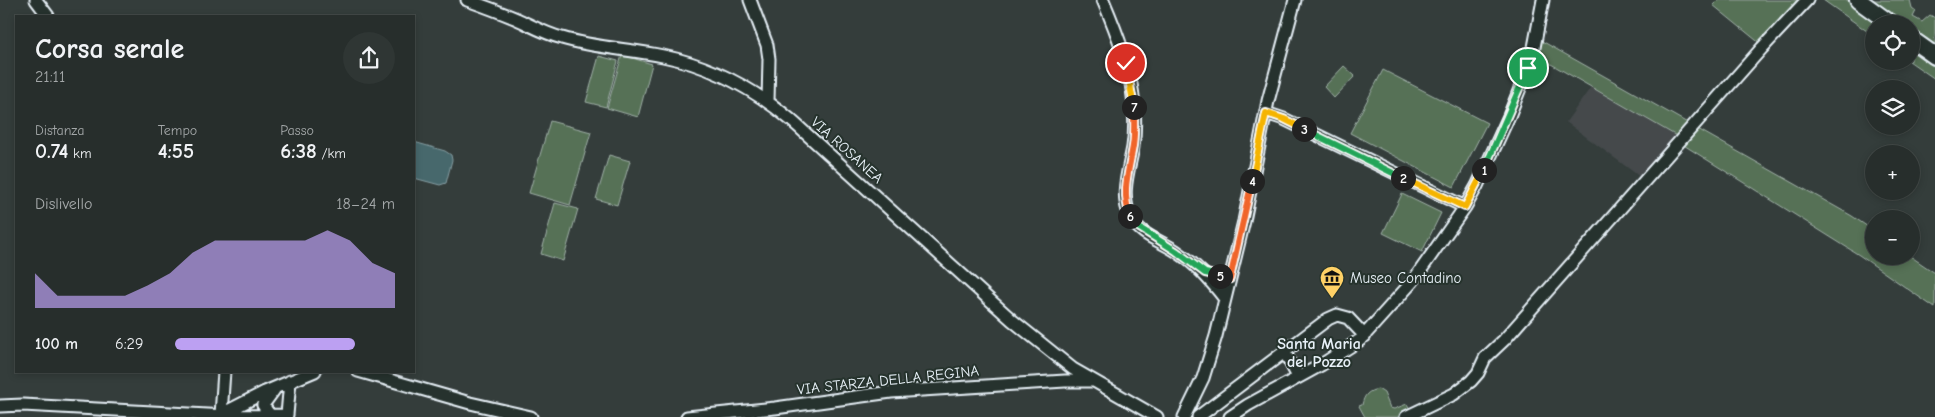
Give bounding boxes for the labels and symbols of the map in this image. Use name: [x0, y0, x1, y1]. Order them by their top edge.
pin: [1105, 42, 1147, 84]
pin: [1507, 47, 1549, 89]
pin: 7: [1122, 94, 1146, 120]
street label: VIA ROSANEA: [807, 113, 887, 187]
pin: 3: [1292, 116, 1316, 142]
pin: 1: [1472, 158, 1496, 182]
pin: 2: [1390, 166, 1416, 190]
pin: 4: [1240, 168, 1264, 194]
pin: 6: [1118, 204, 1142, 228]
pin: 5: [1208, 264, 1232, 288]
museum icon: Museo Contadino: [1319, 265, 1345, 299]
place label: Museo Contadino: [1350, 269, 1462, 287]
district label: Santa Maria del Pozzo: [1277, 335, 1361, 371]
street label: VIA STARZA DELLA REGINA: [796, 361, 980, 399]

